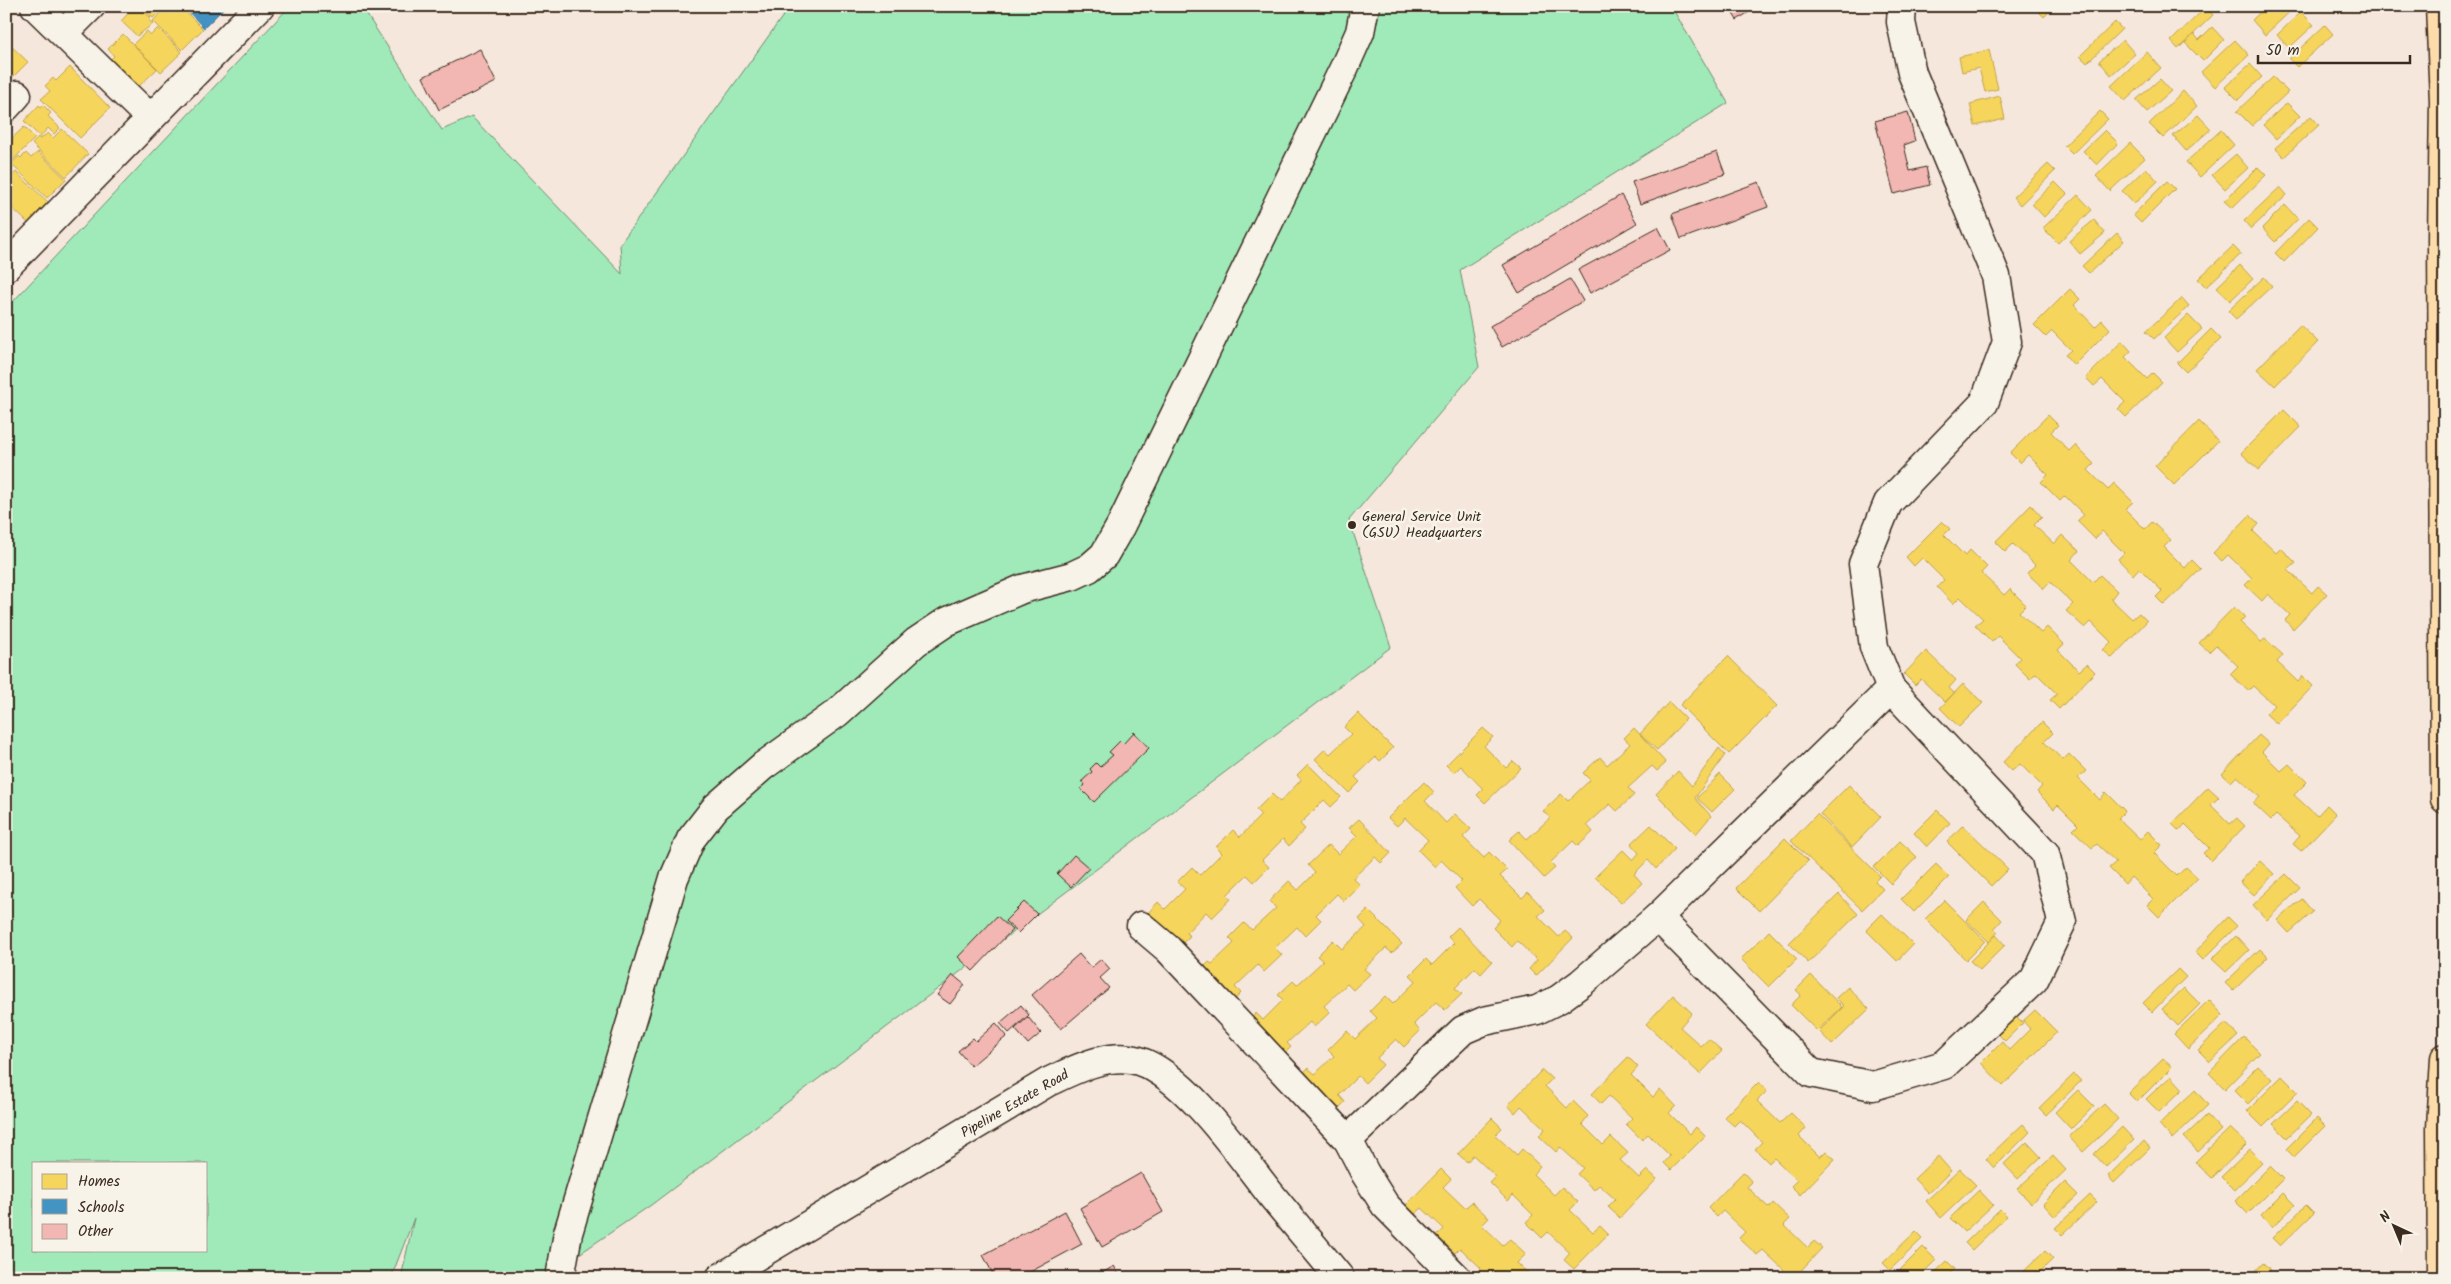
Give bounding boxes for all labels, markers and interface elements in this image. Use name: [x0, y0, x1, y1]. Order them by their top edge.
scale bar: [2258, 32, 2411, 64]
text: 50 m: [2266, 39, 2300, 63]
place label: General Service Unit (GSU) Headquarters: [1362, 506, 1482, 544]
marker: General Service Unit (GSU) Headquarters: [1346, 519, 1358, 531]
street label: Pipeline Estate Road: [957, 1064, 1074, 1144]
legend: [32, 1162, 208, 1252]
text: Homes: [78, 1170, 121, 1194]
text: Schools: [78, 1196, 125, 1220]
north arrow: [2368, 1202, 2418, 1252]
text: N: [2375, 1206, 2397, 1228]
text: Other: [78, 1220, 114, 1244]

